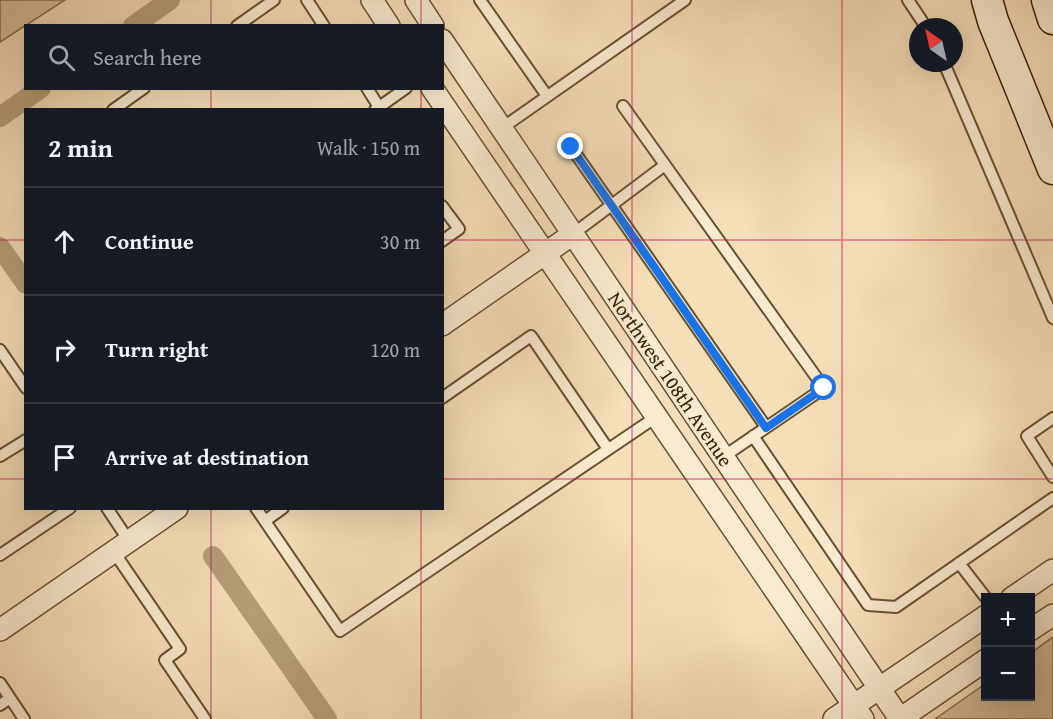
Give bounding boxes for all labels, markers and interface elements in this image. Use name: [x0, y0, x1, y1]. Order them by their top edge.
north arrow: [909, 18, 963, 72]
search box: [24, 24, 444, 90]
icon: search: [45, 41, 78, 74]
text: Search here: [93, 41, 202, 73]
text: 2 min: [48, 128, 113, 167]
text: Walk · 150 m: [317, 133, 420, 162]
route end: [557, 133, 583, 159]
icon: ahead: [48, 225, 81, 258]
text: Continue: [105, 225, 194, 257]
text: 30 m: [380, 227, 420, 256]
street label: Northwest 108th Avenue: [602, 286, 740, 472]
icon: right: [48, 333, 81, 366]
text: Turn right: [105, 333, 208, 365]
text: 120 m: [370, 335, 420, 364]
route start: [810, 374, 836, 400]
icon: arrive: [48, 441, 81, 474]
text: Arrive at destination: [105, 441, 309, 473]
map controls: [981, 593, 1035, 701]
button: +: [981, 593, 1035, 647]
button: −: [981, 647, 1035, 701]

